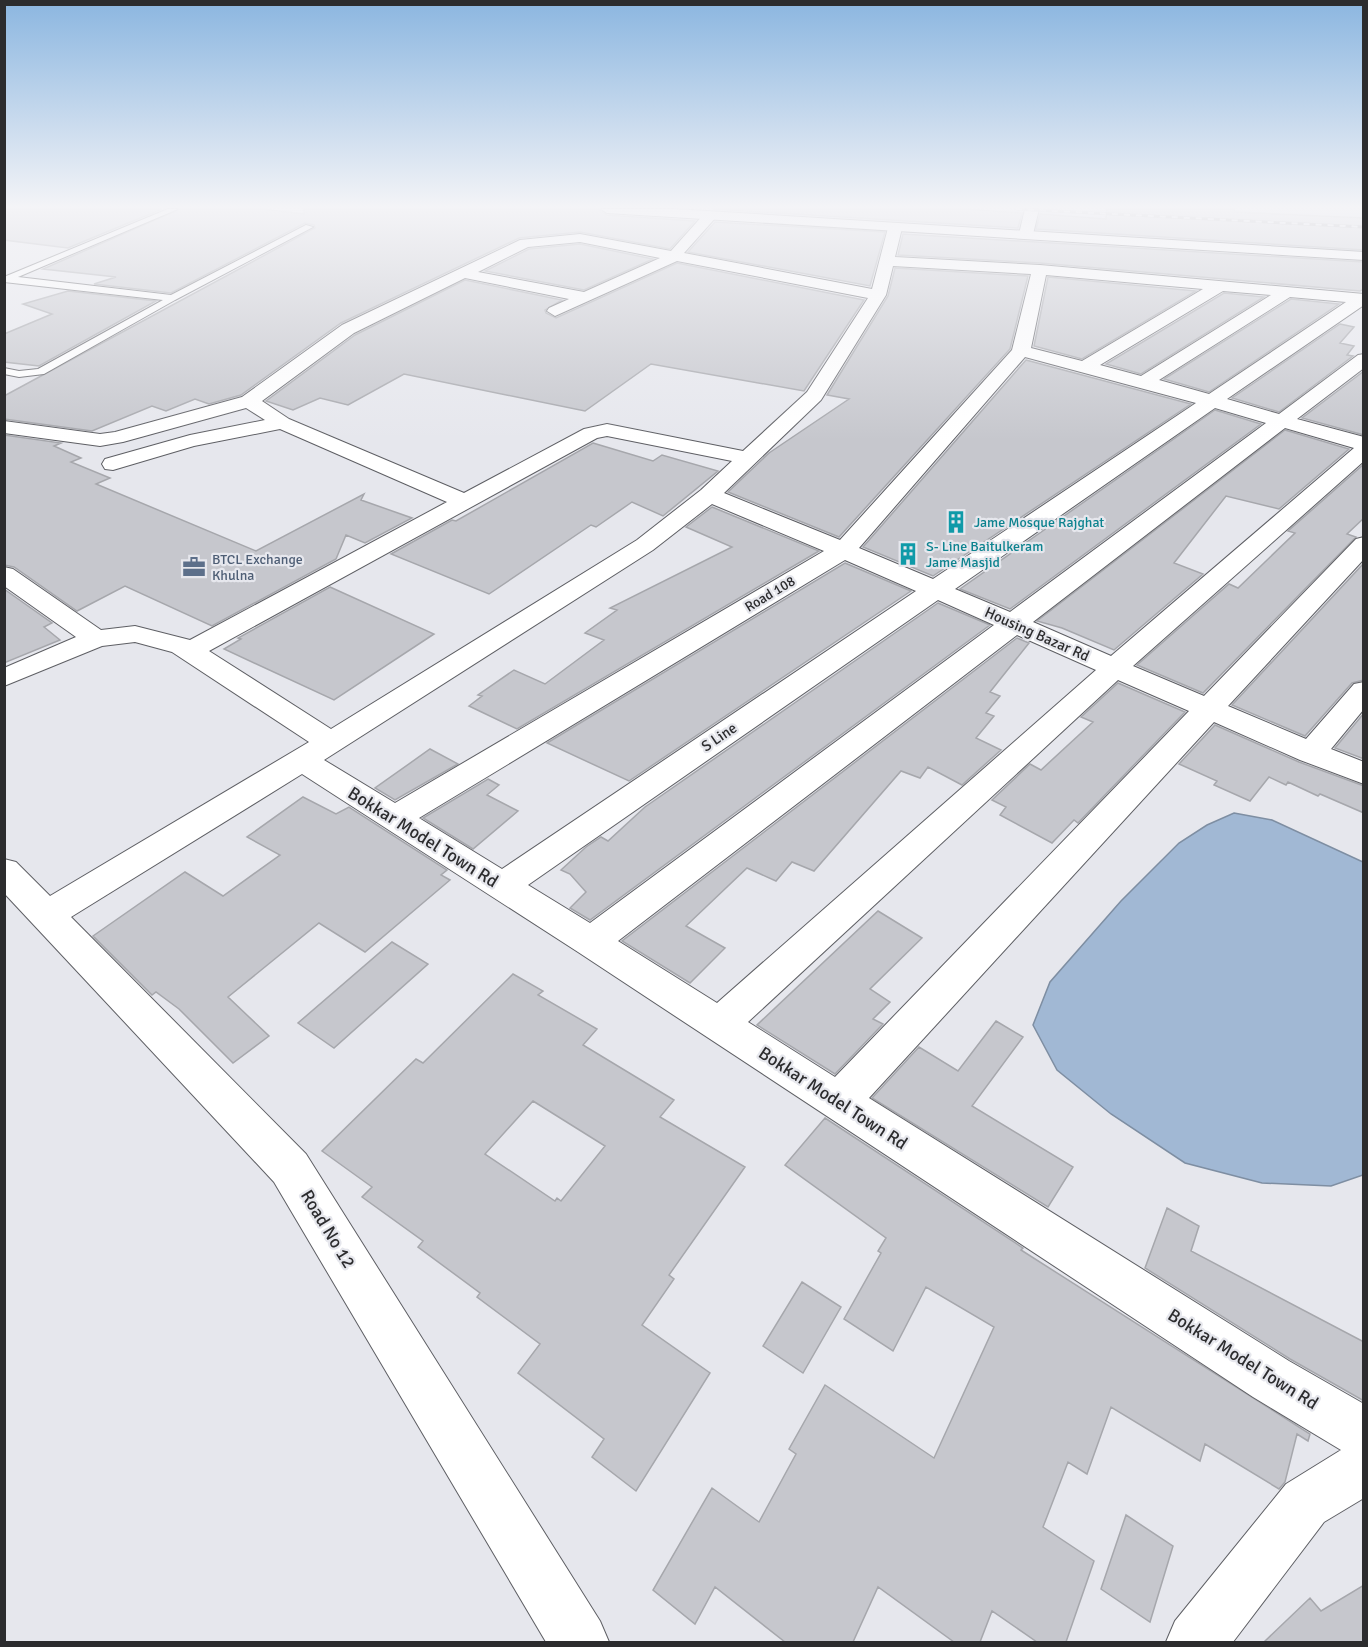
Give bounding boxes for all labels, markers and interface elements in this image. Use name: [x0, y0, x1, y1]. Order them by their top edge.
building icon: Jame Mosque Rajghat: [943, 509, 969, 535]
place label: Jame Mosque Rajghat: [974, 514, 1104, 531]
place label: S- Line Baitulkeram Jame Masjid: [926, 538, 1043, 571]
building icon: S- Line Baitulkeram Jame Masjid: [895, 541, 921, 567]
place label: BTCL Exchange Khulna: [212, 551, 303, 584]
office icon: BTCL Exchange Khulna: [181, 554, 207, 580]
street label: Road 108: [742, 572, 798, 616]
street label: Housing Bazar Rd: [982, 603, 1092, 665]
street label: S Line: [698, 719, 740, 755]
street label: Bokkar Model Town Rd: [344, 782, 502, 892]
street label: Bokkar Model Town Rd: [754, 1042, 912, 1154]
street label: Road No 12: [296, 1186, 360, 1272]
street label: Bokkar Model Town Rd: [1164, 1304, 1322, 1414]

